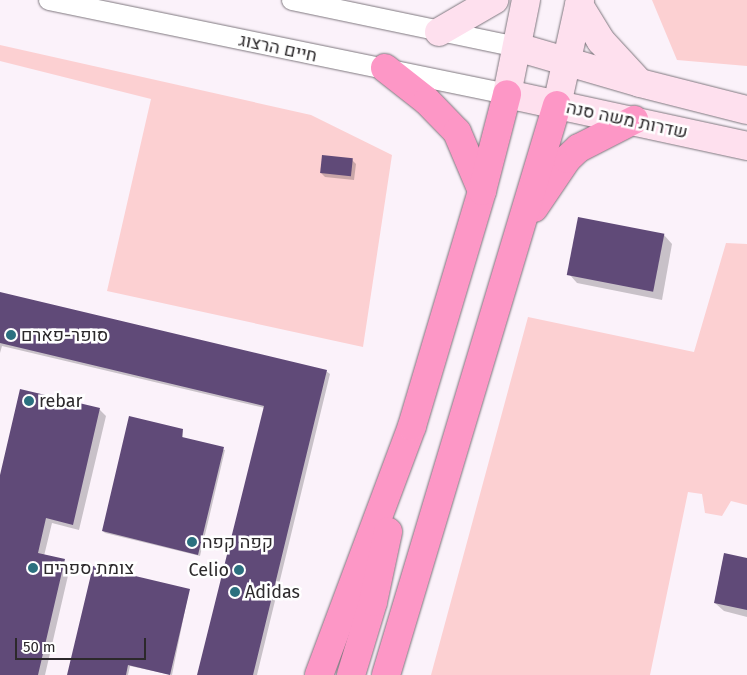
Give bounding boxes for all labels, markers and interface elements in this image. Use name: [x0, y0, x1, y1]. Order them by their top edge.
street label: חיים הרצוג: [237, 29, 319, 67]
street label: שדרות משה סנה: [564, 97, 690, 143]
place label: סופר-פארם: [21, 324, 108, 346]
marker: סופר-פארם: [5, 329, 17, 341]
place label: rebar: [39, 390, 82, 412]
marker: rebar: [23, 395, 35, 407]
place label: קפה קפה: [202, 531, 273, 553]
marker: קפה קפה: [186, 536, 198, 548]
place label: צומת ספרים: [43, 557, 134, 579]
place label: Celio: [189, 559, 229, 581]
marker: צומת ספרים: [27, 562, 39, 574]
marker: Celio: [233, 564, 245, 576]
place label: Adidas: [245, 581, 300, 603]
marker: Adidas: [229, 586, 241, 598]
scale bar: [18, 628, 149, 660]
text: 50 m: [23, 638, 56, 656]

